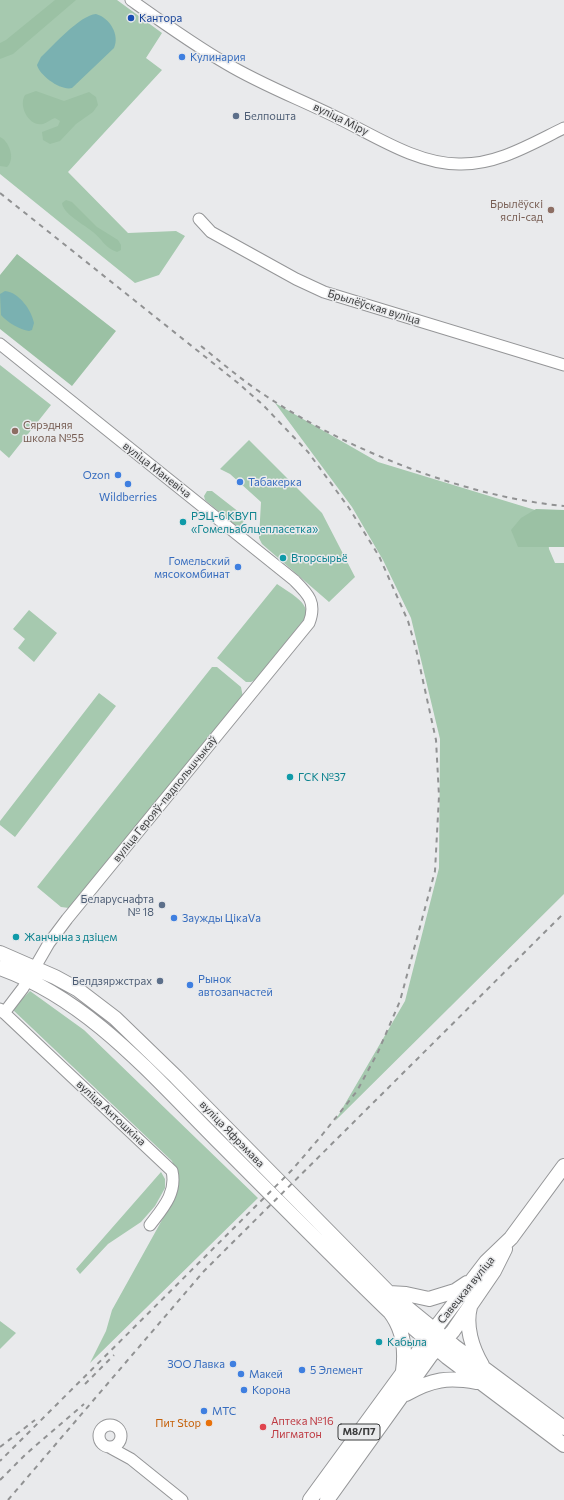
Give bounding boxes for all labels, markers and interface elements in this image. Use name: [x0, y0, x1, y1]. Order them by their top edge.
place label: Кантора: [139, 11, 182, 25]
marker: Кантора: [126, 13, 136, 23]
place label: Кулинария: [190, 50, 245, 64]
marker: Кулинария: [177, 52, 187, 62]
street label: вуліца Міру: [311, 100, 371, 138]
place label: Белпошта: [244, 109, 296, 123]
marker: Белпошта: [231, 111, 241, 121]
place label: Брылёўскі яслі-сад: [490, 197, 543, 223]
marker: Брылёўскі яслі-сад: [546, 205, 556, 215]
street label: Брылёўская вуліца: [326, 287, 422, 327]
place label: Сярэдняя школа №55: [23, 418, 84, 444]
marker: Сярэдняя школа №55: [10, 426, 20, 436]
street label: вуліца Маневіча: [120, 439, 194, 501]
place label: Ozon: [83, 468, 110, 482]
marker: Ozon: [113, 470, 123, 480]
place label: Табакерка: [248, 475, 302, 489]
marker: Табакерка: [235, 477, 245, 487]
marker: Wildberries: [123, 479, 133, 489]
place label: Wildberries: [99, 490, 157, 504]
place label: РЭЦ-6 КВУП «Гомельаблцепласетка»: [191, 509, 318, 535]
marker: РЭЦ-6 КВУП «Гомельаблцепласетка»: [178, 517, 188, 527]
place label: Вторсырьё: [291, 551, 347, 565]
marker: Вторсырьё: [278, 553, 288, 563]
place label: Гомельский мясокомбинат: [154, 554, 230, 580]
marker: Гомельский мясокомбинат: [233, 562, 243, 572]
street label: вуліца Герояў-падпольшчыкаў: [110, 733, 220, 865]
place label: ГСК №37: [298, 770, 346, 784]
marker: ГСК №37: [285, 772, 295, 782]
place label: Беларуснафта № 18: [81, 892, 154, 918]
marker: Беларуснафта № 18: [157, 900, 167, 910]
place label: Заужды ЦікаVа: [182, 911, 261, 925]
marker: Заужды ЦікаVа: [169, 913, 179, 923]
place label: Жанчына з дзіцем: [24, 930, 117, 944]
marker: Жанчына з дзіцем: [11, 932, 21, 942]
place label: Рынок автозапчастей: [198, 972, 273, 998]
place label: Белдзяржстрах: [72, 974, 152, 988]
marker: Белдзяржстрах: [155, 976, 165, 986]
marker: Рынок автозапчастей: [185, 980, 195, 990]
street label: вуліца Антошкіна: [74, 1078, 148, 1148]
street label: вуліца Яфрэмава: [197, 1098, 267, 1170]
street label: Савецкая вуліца: [435, 1254, 497, 1326]
place label: Кабыла: [387, 1335, 427, 1349]
marker: Кабыла: [374, 1337, 384, 1347]
place label: ЗОО Лавка: [167, 1357, 225, 1371]
marker: ЗОО Лавка: [228, 1359, 238, 1369]
place label: 5 Элемент: [310, 1363, 363, 1377]
marker: 5 Элемент: [297, 1365, 307, 1375]
place label: Макей: [249, 1367, 283, 1381]
marker: Макей: [236, 1369, 246, 1379]
place label: Корона: [252, 1383, 291, 1397]
marker: Корона: [239, 1385, 249, 1395]
place label: МТС: [212, 1404, 236, 1418]
marker: МТС: [199, 1406, 209, 1416]
place label: Аптека №16 Лигматон: [271, 1414, 334, 1440]
place label: Пит Stop: [155, 1416, 201, 1430]
marker: Пит Stop: [204, 1418, 214, 1428]
marker: Аптека №16 Лигматон: [258, 1422, 268, 1432]
road number: М8/П7: [338, 1424, 380, 1440]

